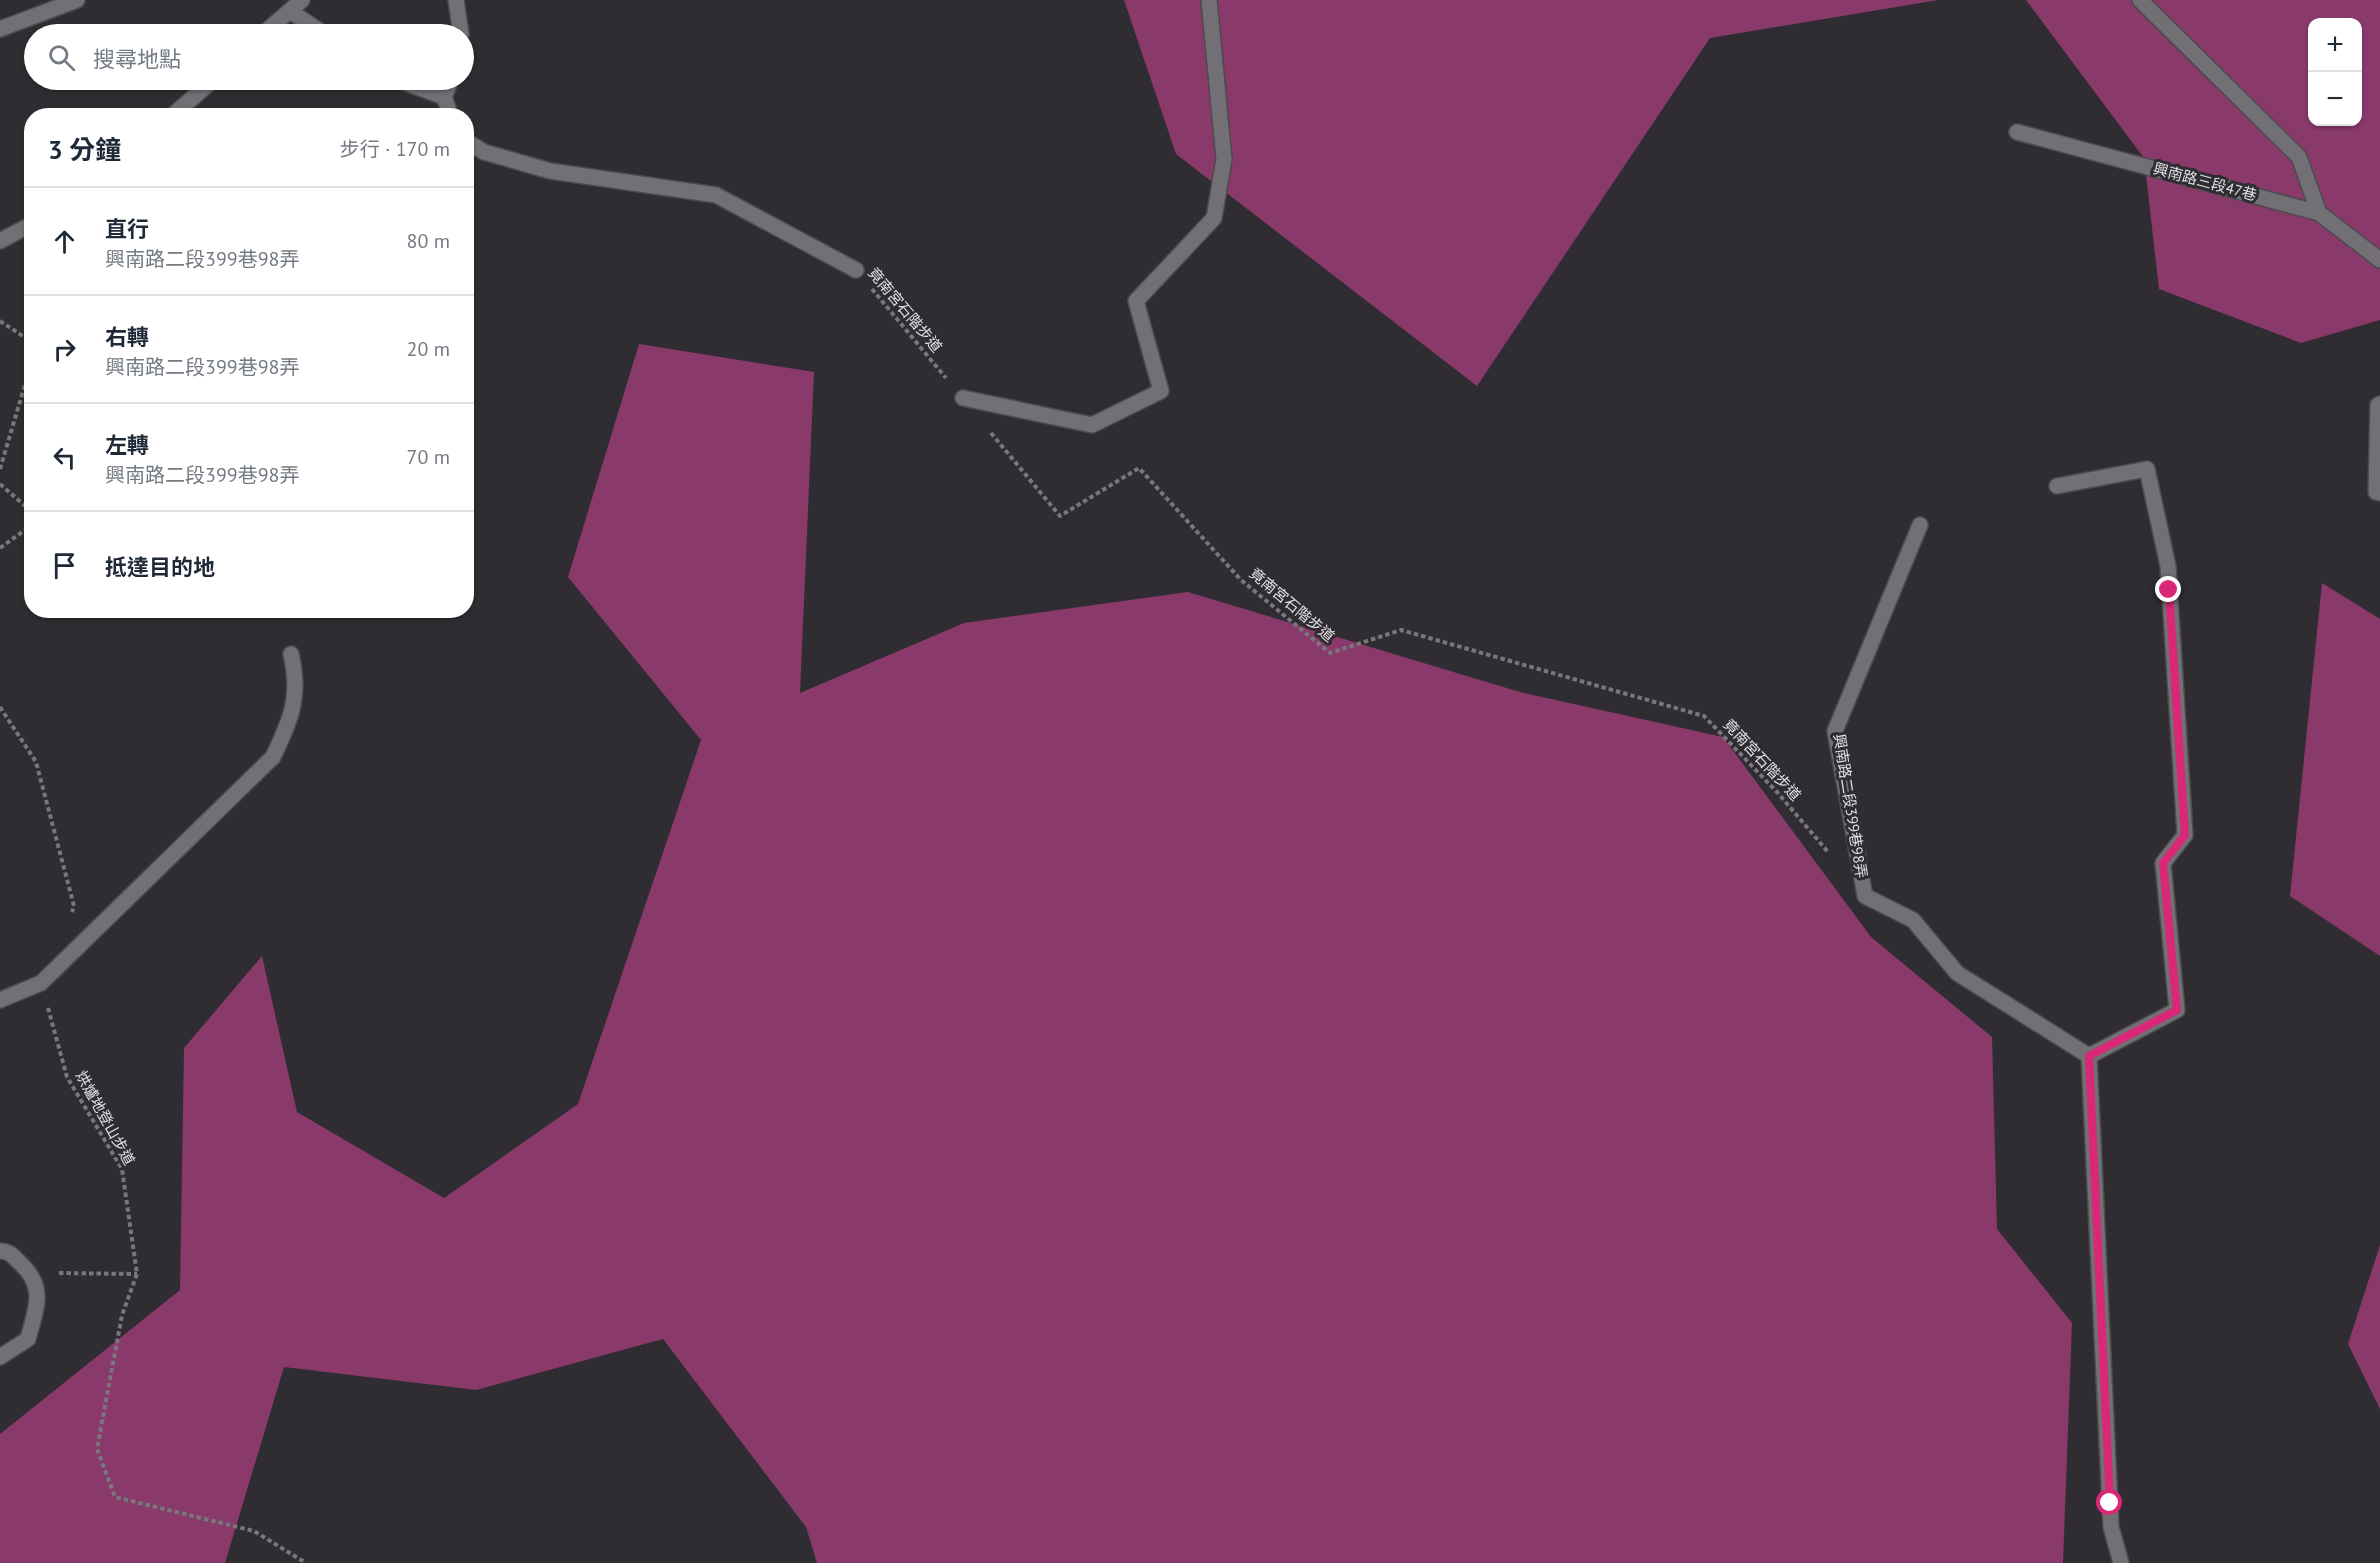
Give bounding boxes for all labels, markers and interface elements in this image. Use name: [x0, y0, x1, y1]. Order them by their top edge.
map controls: [2308, 18, 2362, 126]
button: +: [2308, 18, 2362, 72]
search box: [24, 24, 474, 90]
icon: search: [45, 41, 78, 74]
text: 搜尋地點: [93, 45, 181, 73]
button: −: [2308, 72, 2362, 126]
text: 3 分鐘: [48, 133, 121, 166]
text: 步行 · 170 m: [340, 136, 450, 162]
street label: 興南路三段47巷: [2151, 159, 2259, 204]
text: 直行: [105, 215, 149, 243]
icon: ahead: [48, 225, 81, 258]
text: 80 m: [407, 228, 450, 254]
text: 興南路二段399巷98弄: [105, 246, 300, 272]
street label: 竟南宮石階步道: [864, 263, 946, 356]
text: 右轉: [105, 323, 149, 351]
icon: right: [48, 333, 81, 366]
text: 20 m: [407, 336, 450, 362]
text: 興南路二段399巷98弄: [105, 354, 300, 380]
text: 左轉: [105, 431, 149, 459]
icon: left: [48, 441, 81, 474]
text: 70 m: [407, 444, 450, 470]
text: 興南路二段399巷98弄: [105, 462, 300, 488]
icon: arrive: [48, 549, 81, 582]
text: 抵達目的地: [105, 553, 215, 581]
street label: 竟南宮石階步道: [1246, 564, 1339, 646]
route end: [2155, 576, 2181, 602]
street label: 竟南宮石階步道: [1720, 715, 1805, 805]
street label: 興南路二段399巷98弄: [1830, 732, 1871, 879]
street label: 烘爐地登山步道: [72, 1067, 139, 1168]
route start: [2096, 1489, 2122, 1515]

